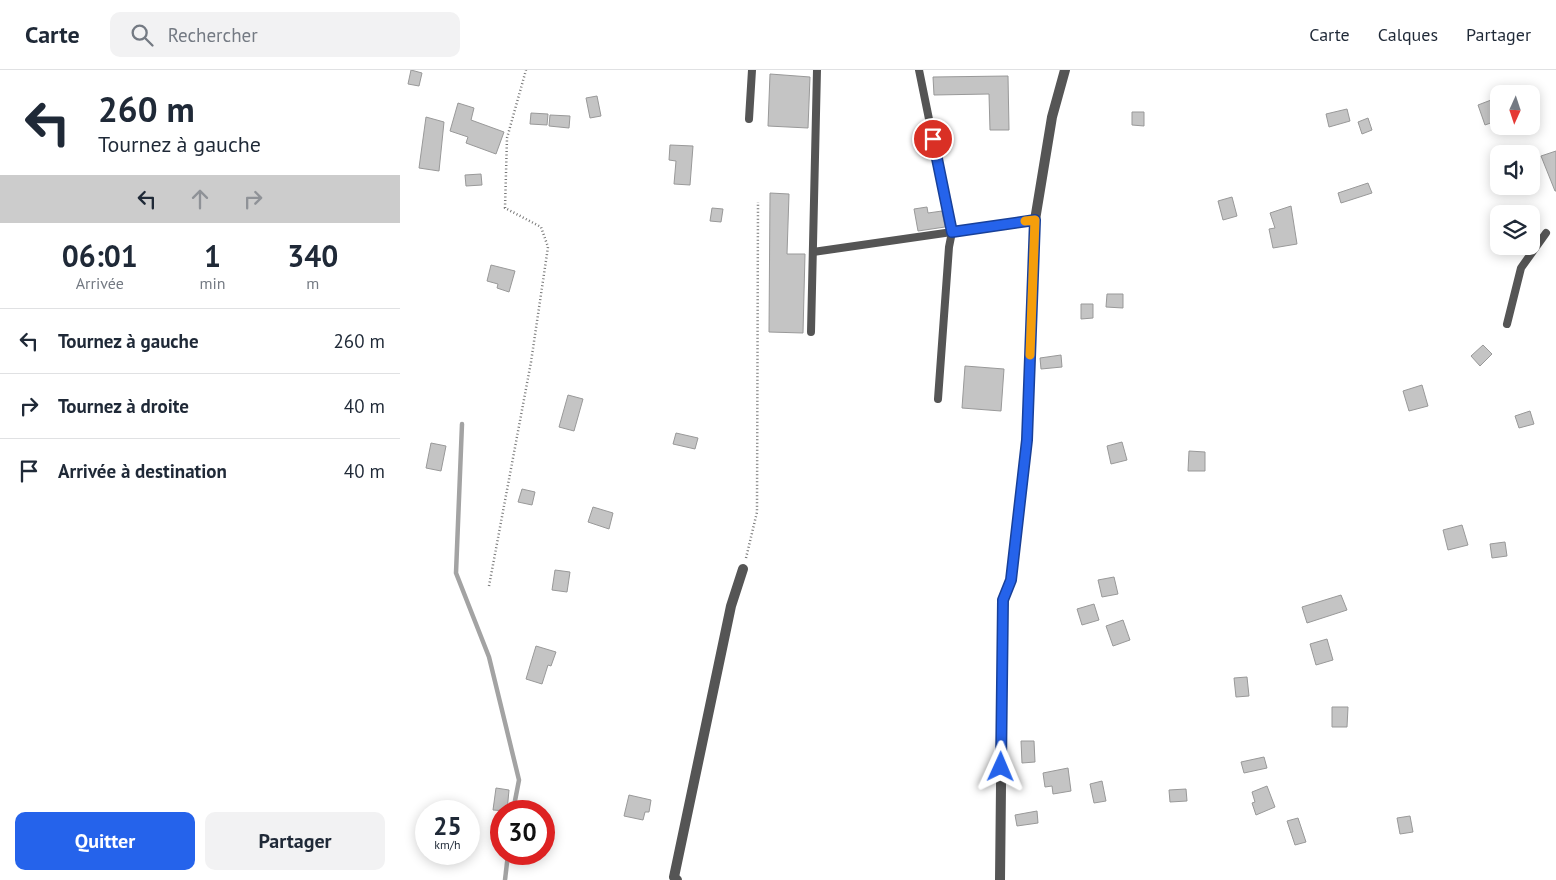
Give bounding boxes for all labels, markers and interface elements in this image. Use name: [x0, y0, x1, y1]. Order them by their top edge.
search box: [110, 12, 460, 57]
text: Carte: [25, 19, 80, 50]
icon: search: [128, 21, 156, 49]
text: Rechercher: [168, 23, 258, 47]
text: Carte: [1309, 23, 1350, 46]
text: Calques: [1378, 23, 1438, 46]
text: Partager: [1466, 23, 1531, 46]
north arrow: [1490, 85, 1540, 135]
map controls: [1490, 85, 1540, 255]
text: 260 m: [98, 86, 195, 132]
icon: left: [15, 90, 80, 155]
pin: [912, 118, 954, 160]
icon: arrive: [919, 125, 947, 153]
text: Tournez à gauche: [98, 130, 261, 158]
button: sound: [1490, 145, 1540, 195]
icon: left: [133, 185, 161, 213]
icon: ahead: [186, 185, 214, 213]
icon: right: [239, 185, 267, 213]
button: layers: [1490, 205, 1540, 255]
text: 06:01: [62, 236, 138, 275]
text: 1: [204, 236, 221, 275]
text: 340: [287, 236, 338, 275]
text: Arrivée: [76, 273, 124, 293]
text: min: [200, 273, 226, 293]
text: m: [306, 273, 319, 293]
icon: left: [15, 327, 43, 355]
text: Tournez à gauche: [58, 329, 199, 353]
text: 260 m: [333, 329, 385, 353]
icon: right: [15, 392, 43, 420]
text: Tournez à droite: [58, 394, 189, 418]
text: 40 m: [344, 394, 385, 418]
icon: arrive: [15, 457, 43, 485]
text: Arrivée à destination: [58, 459, 227, 483]
text: 40 m: [344, 459, 385, 483]
position arrow: [974, 740, 1026, 792]
speed limit sign: 30: [490, 800, 555, 865]
text: 25: [433, 810, 462, 842]
button: Quitter: [15, 812, 195, 870]
button: Partager: [205, 812, 385, 870]
text: km/h: [434, 837, 461, 852]

